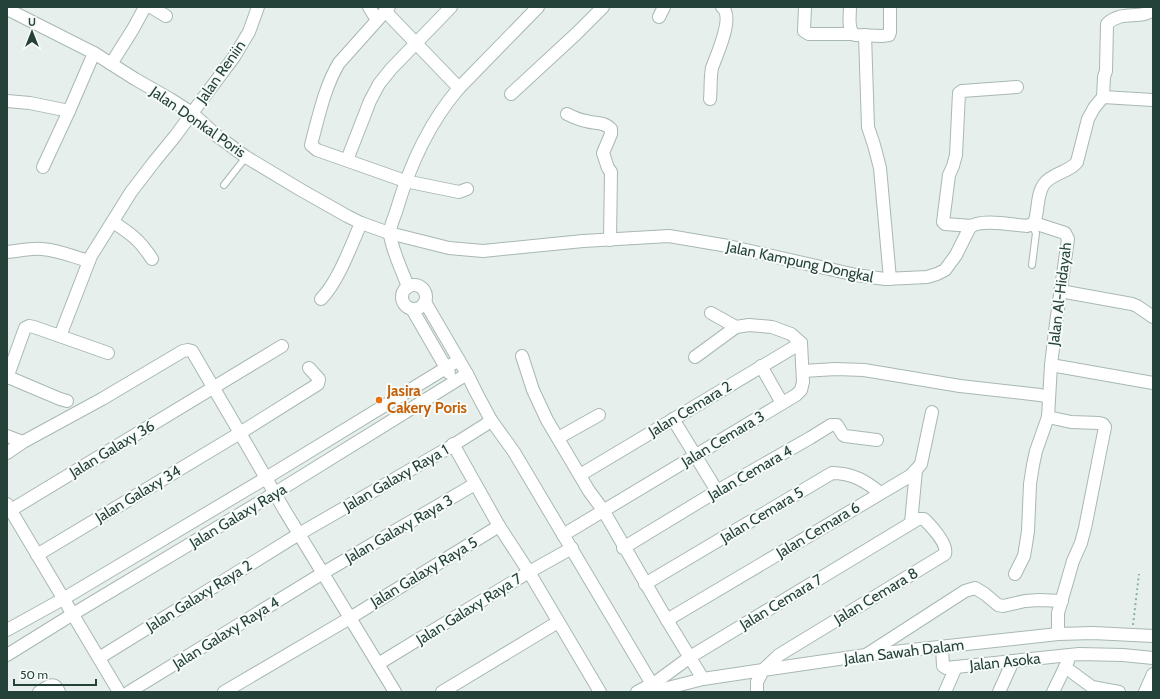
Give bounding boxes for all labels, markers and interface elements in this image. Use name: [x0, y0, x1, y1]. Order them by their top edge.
north arrow: [12, 12, 52, 52]
text: U: [28, 15, 36, 29]
street label: Jalan Reniin: [192, 37, 249, 108]
street label: Jalan Donkal Poris: [146, 82, 249, 162]
street label: Jalan Kampung Dongkal: [724, 237, 876, 286]
street label: Jalan Al-Hidayah: [1045, 241, 1075, 348]
street label: Jalan Cemara 2: [644, 377, 735, 441]
place label: Jasira Cakery Poris: [386, 382, 467, 417]
marker: Jasira Cakery Poris: [374, 395, 384, 405]
street label: Jalan Cemara 3: [677, 407, 768, 471]
street label: Jalan Galaxy 36: [65, 417, 158, 482]
street label: Jalan Galaxy Raya 1: [339, 441, 452, 516]
street label: Jalan Cemara 4: [704, 441, 796, 505]
street label: Jalan Galaxy 34: [91, 461, 184, 527]
street label: Jalan Galaxy Raya: [185, 480, 290, 553]
street label: Jalan Cemara 5: [716, 483, 807, 547]
street label: Jalan Galaxy Raya 3: [341, 491, 456, 568]
street label: Jalan Cemara 6: [772, 498, 863, 562]
street label: Jalan Galaxy Raya 5: [366, 533, 481, 612]
street label: Jalan Galaxy Raya 2: [142, 556, 255, 636]
street label: Jalan Cemara 8: [830, 564, 921, 629]
street label: Jalan Galaxy Raya 7: [412, 569, 525, 649]
street label: Jalan Cemara 7: [736, 570, 826, 634]
street label: Jalan Galaxy Raya 4: [169, 593, 283, 674]
street label: Jalan Sawah Dalam: [842, 636, 965, 668]
street label: Jalan Asoka: [968, 649, 1042, 675]
scale bar: [14, 661, 96, 687]
text: 50 m: [20, 667, 48, 682]

